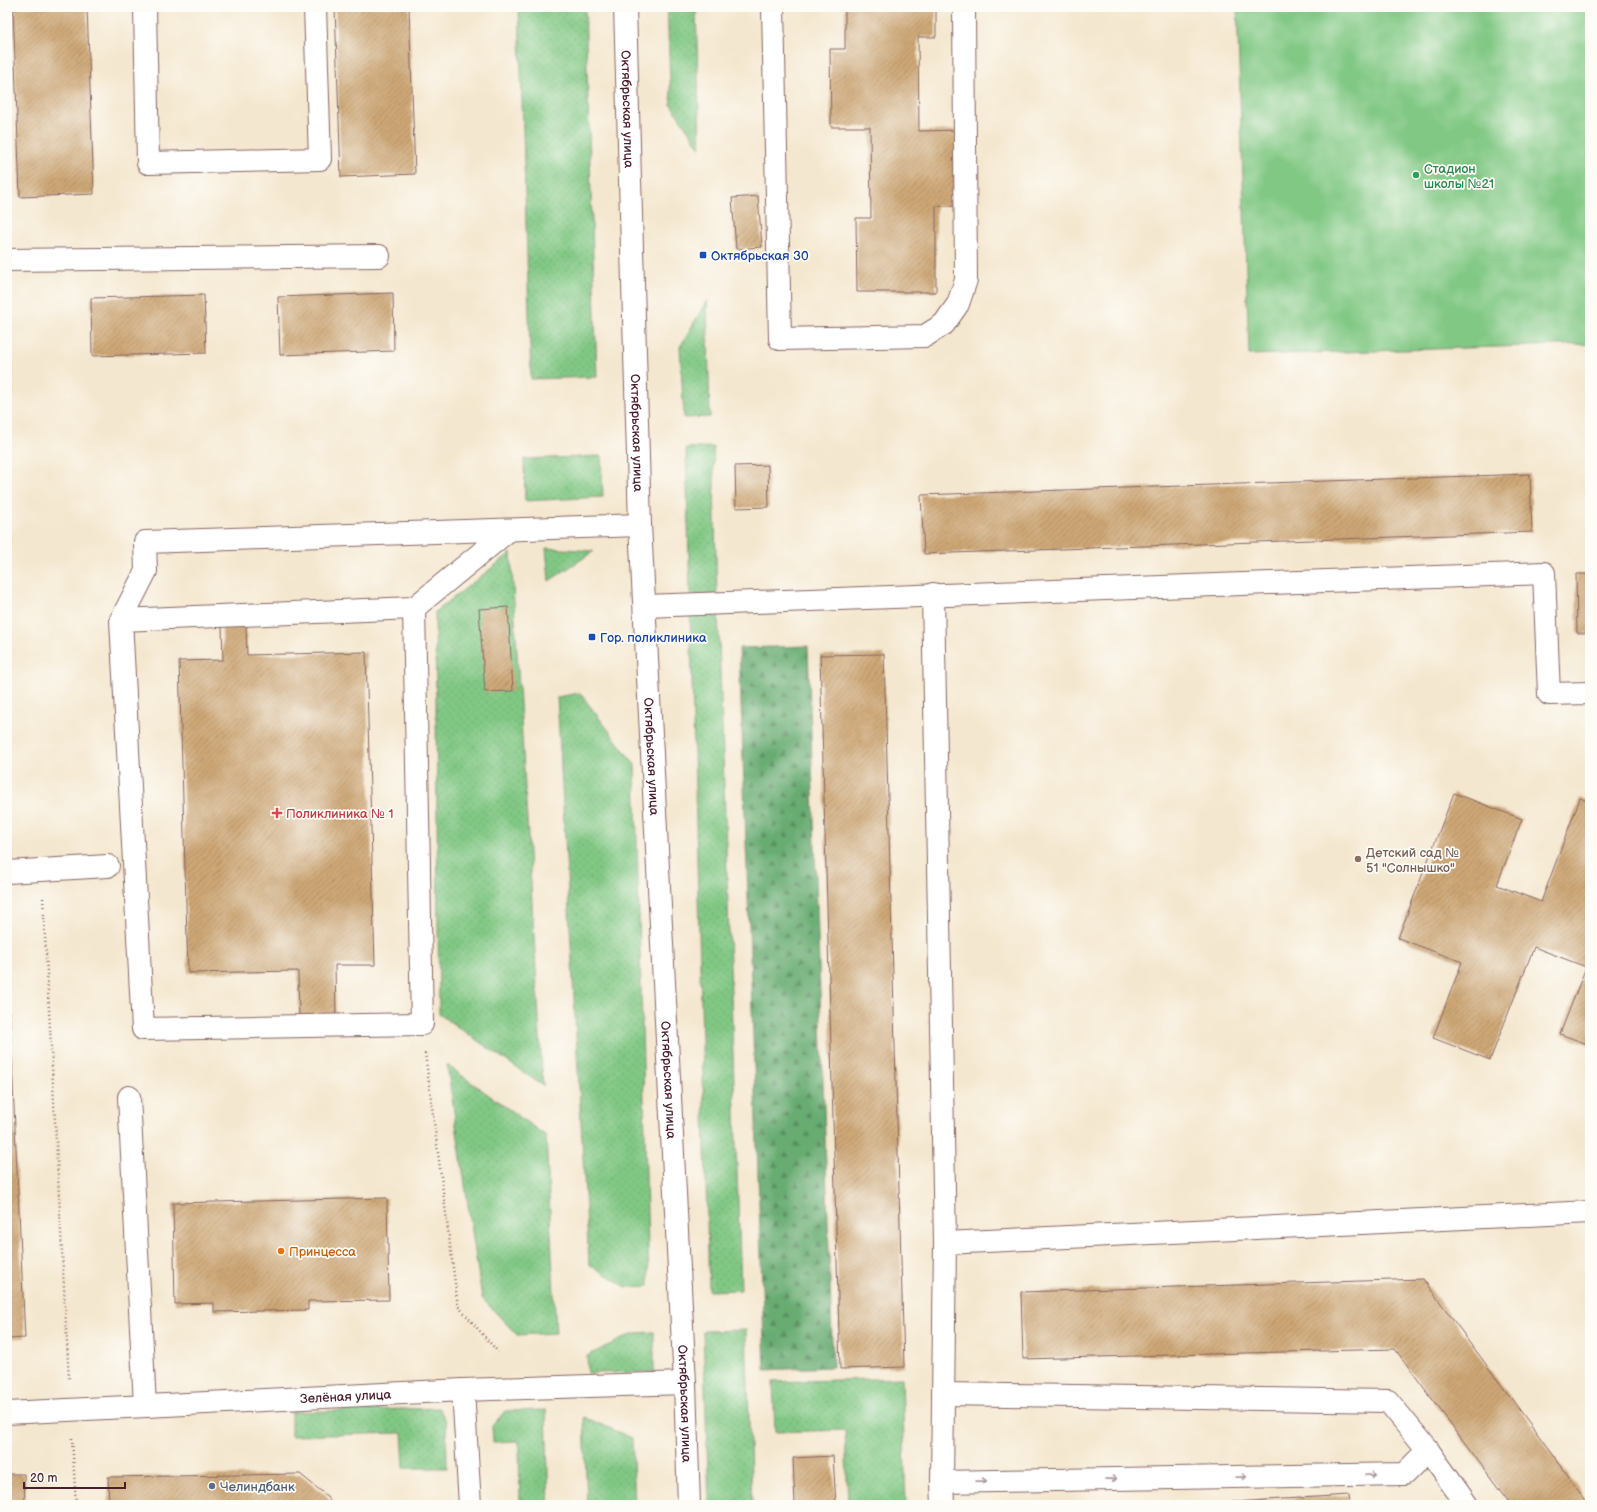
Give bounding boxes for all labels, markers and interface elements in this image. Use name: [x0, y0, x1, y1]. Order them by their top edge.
street label: Октябрьская улица: [617, 50, 637, 168]
place label: Стадион школы №21: [1424, 161, 1494, 192]
marker: Стадион школы №21: [1411, 170, 1421, 180]
place label: Октябрьская 30: [711, 248, 809, 264]
marker: Октябрьская 30: [698, 250, 708, 260]
street label: Октябрьская улица: [627, 374, 646, 492]
place label: Гор. поликлиника: [600, 630, 707, 646]
marker: Гор. поликлиника: [587, 632, 597, 642]
street label: Октябрьская улица: [640, 697, 662, 816]
place label: Поликлиника № 1: [286, 806, 394, 822]
marker: Поликлиника № 1: [271, 807, 283, 819]
place label: Детский сад № 51 "Солнышко": [1366, 845, 1459, 876]
marker: Детский сад № 51 "Солнышко": [1353, 854, 1363, 864]
street label: Октябрьская улица: [657, 1021, 679, 1140]
place label: Принцесса: [289, 1244, 356, 1260]
marker: Принцесса: [276, 1246, 286, 1256]
street label: Октябрьская улица: [674, 1344, 695, 1463]
street label: Зелёная улица: [300, 1387, 392, 1407]
scale bar: [24, 1464, 125, 1490]
text: 20 m: [30, 1471, 57, 1486]
one-way arrow: [1364, 1471, 1377, 1479]
one-way arrow: [1234, 1473, 1247, 1481]
one-way arrow: [1104, 1475, 1117, 1483]
one-way arrow: [974, 1478, 987, 1485]
place label: Челиндбанк: [220, 1479, 295, 1495]
marker: Челиндбанк: [207, 1481, 217, 1491]

